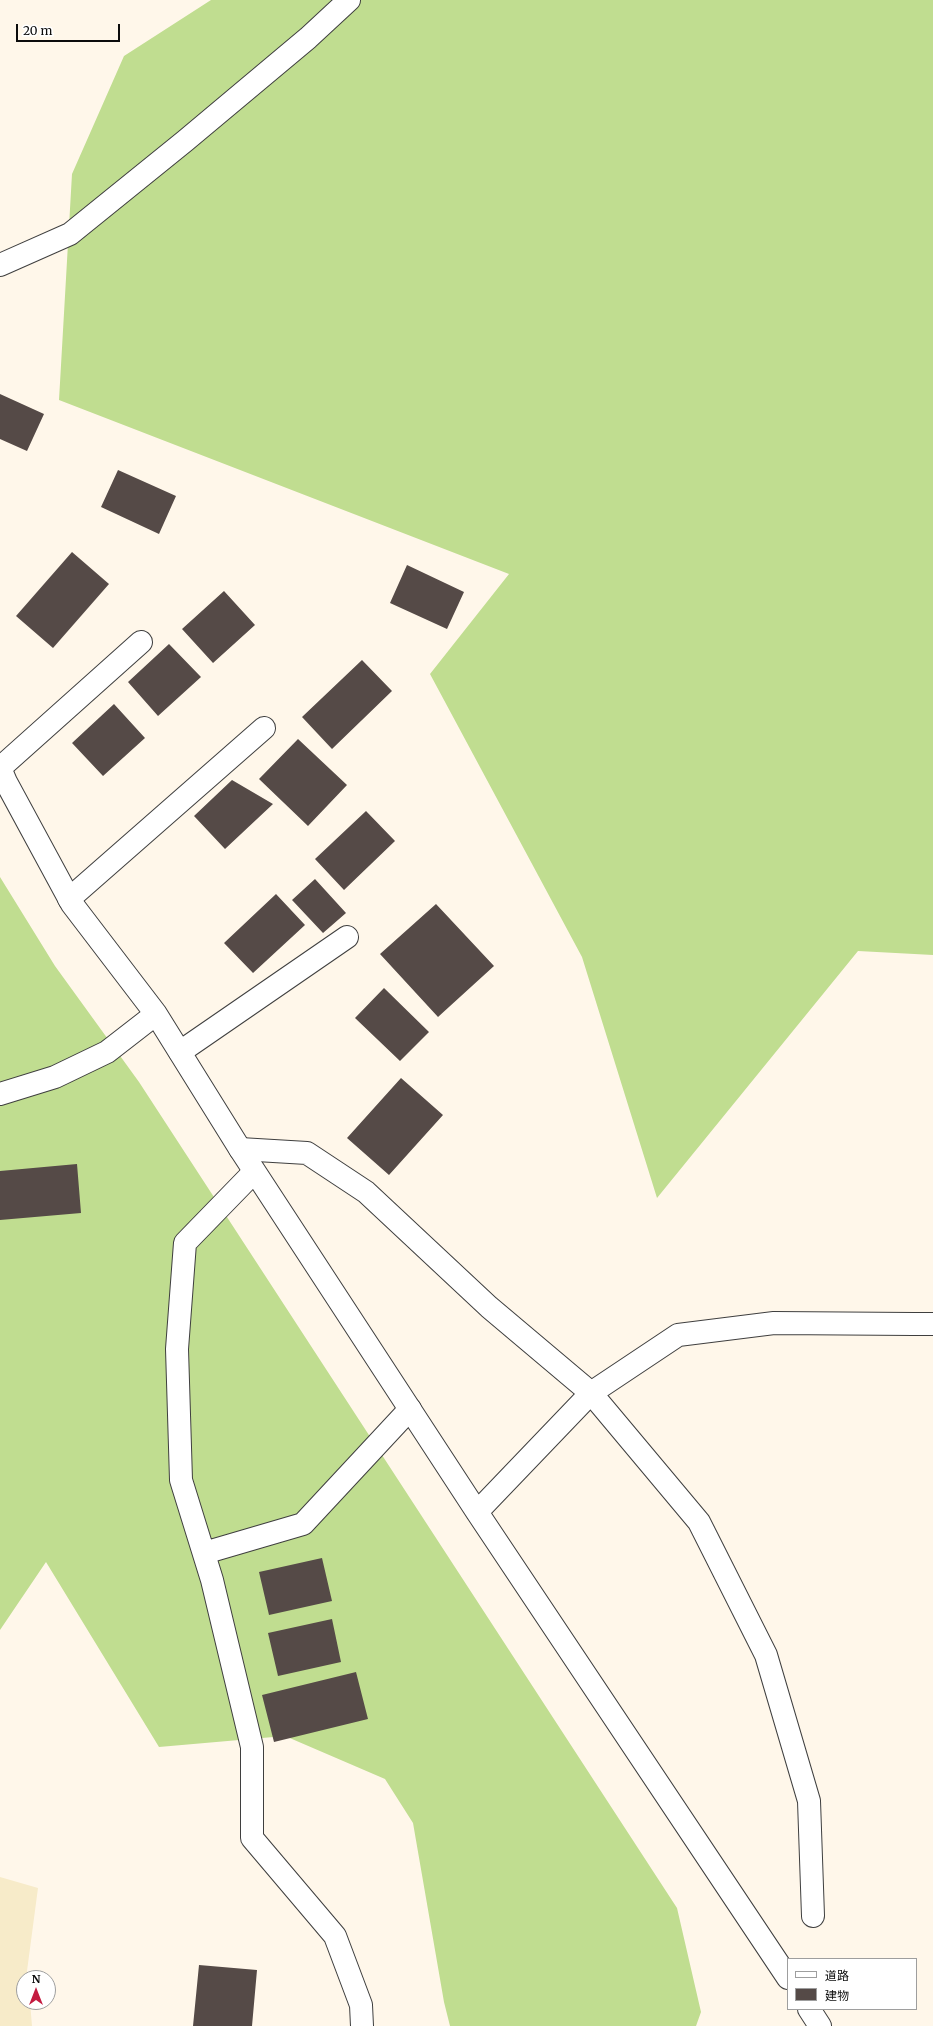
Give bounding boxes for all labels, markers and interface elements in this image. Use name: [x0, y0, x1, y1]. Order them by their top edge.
scale bar: [18, 16, 122, 42]
text: 20 m: [23, 23, 52, 38]
legend: [787, 1958, 917, 2010]
text: 道路: [825, 1968, 849, 1983]
north arrow: [16, 1970, 56, 2010]
text: N: [32, 1972, 40, 1986]
text: 建物: [825, 1988, 849, 2003]

